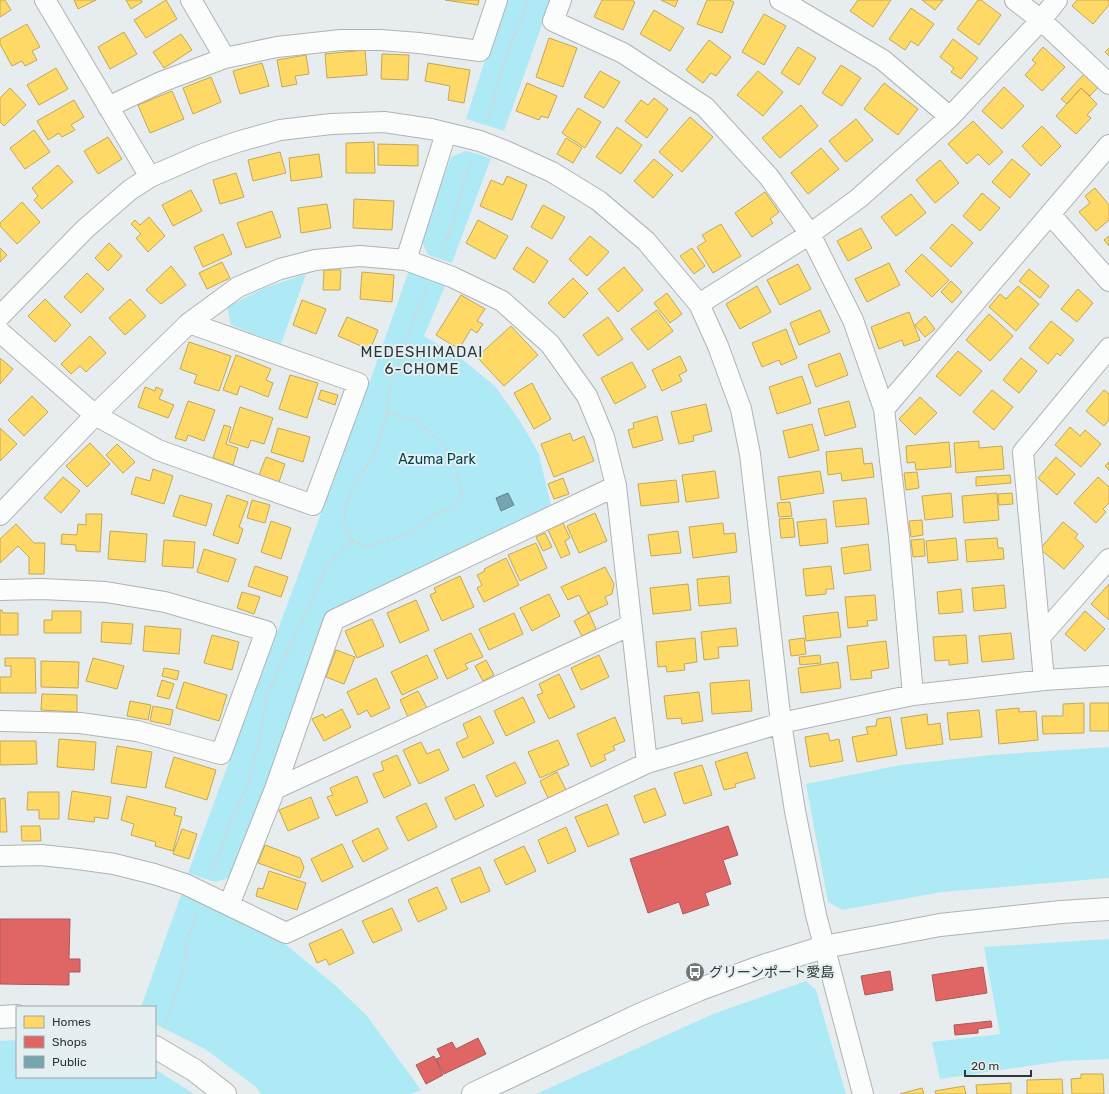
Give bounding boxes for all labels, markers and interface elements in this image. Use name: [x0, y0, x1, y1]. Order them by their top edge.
district label: MEDESHIMADAI 6-CHOME: [361, 343, 483, 378]
park label: Azuma Park: [398, 451, 477, 468]
bus stop icon: グリーンポート愛島: [684, 961, 706, 983]
place label: グリーンポート愛島: [709, 964, 834, 981]
legend: [16, 1006, 156, 1078]
text: Homes: [52, 1015, 91, 1029]
text: Shops: [52, 1035, 87, 1049]
scale bar: [965, 1052, 1031, 1078]
text: Public: [52, 1055, 87, 1069]
text: 20 m: [971, 1059, 999, 1073]

